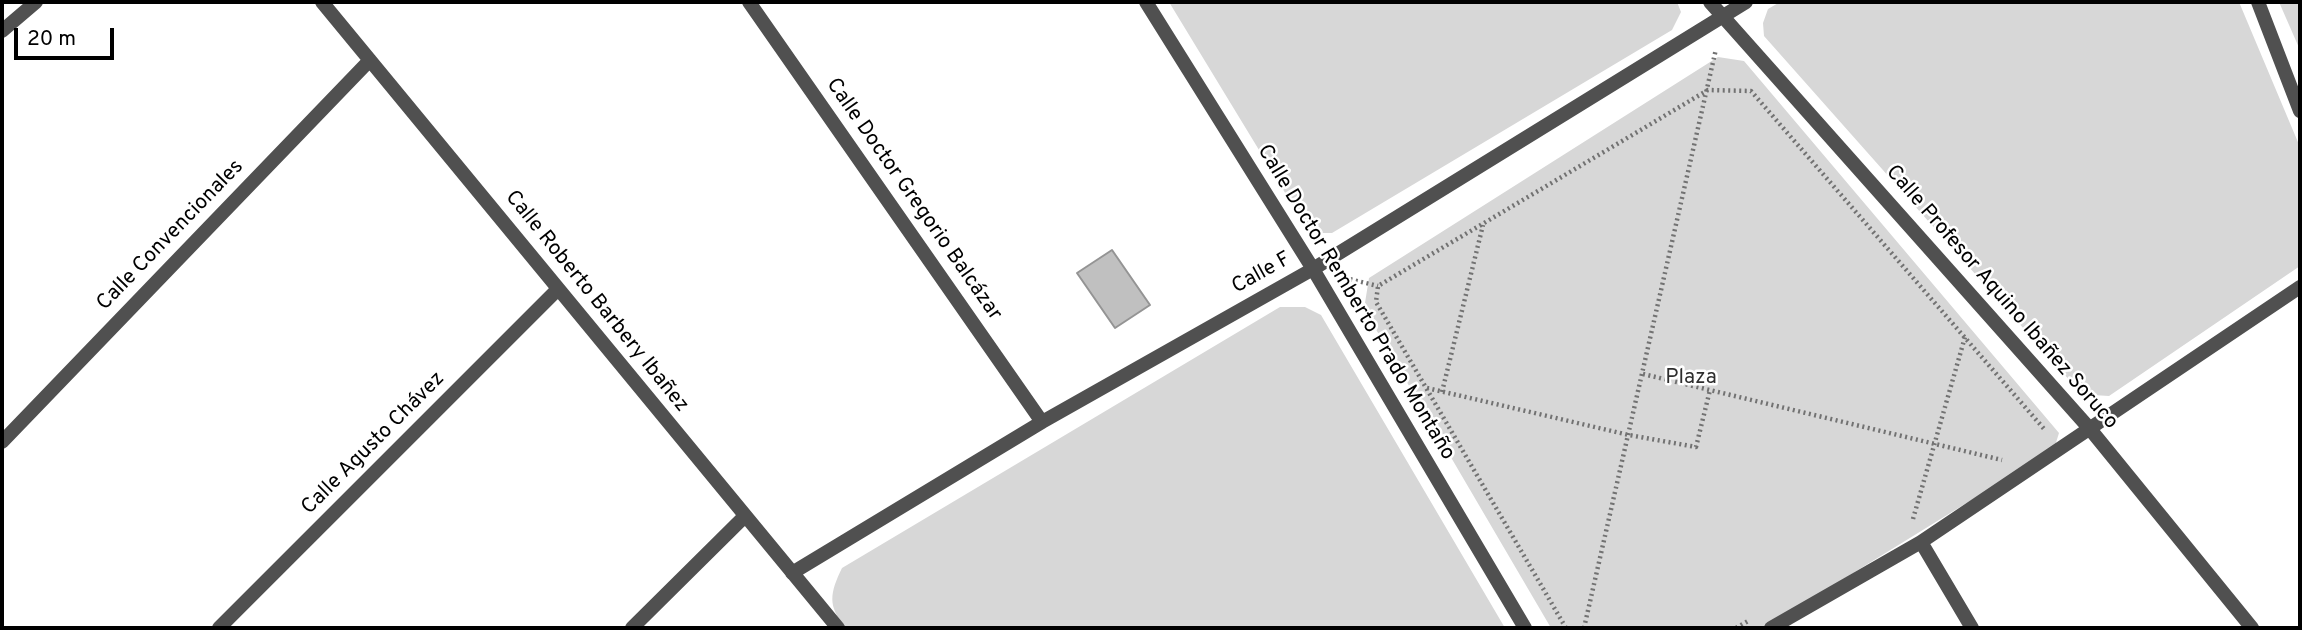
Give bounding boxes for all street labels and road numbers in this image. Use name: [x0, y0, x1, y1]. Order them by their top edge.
street label: Calle Doctor Gregorio Balcázar: [819, 74, 1007, 326]
street label: Calle Doctor Remberto Prado Montaño: [1251, 141, 1459, 465]
street label: Calle Convencionales: [92, 155, 250, 317]
street label: Calle Profesor Aquino Ibañez Soruco: [1879, 161, 2123, 435]
street label: Calle Roberto Barbery Ibañez: [499, 186, 693, 418]
street label: Calle F: [1228, 248, 1296, 300]
street label: Calle Agusto Chávez: [297, 367, 451, 521]

